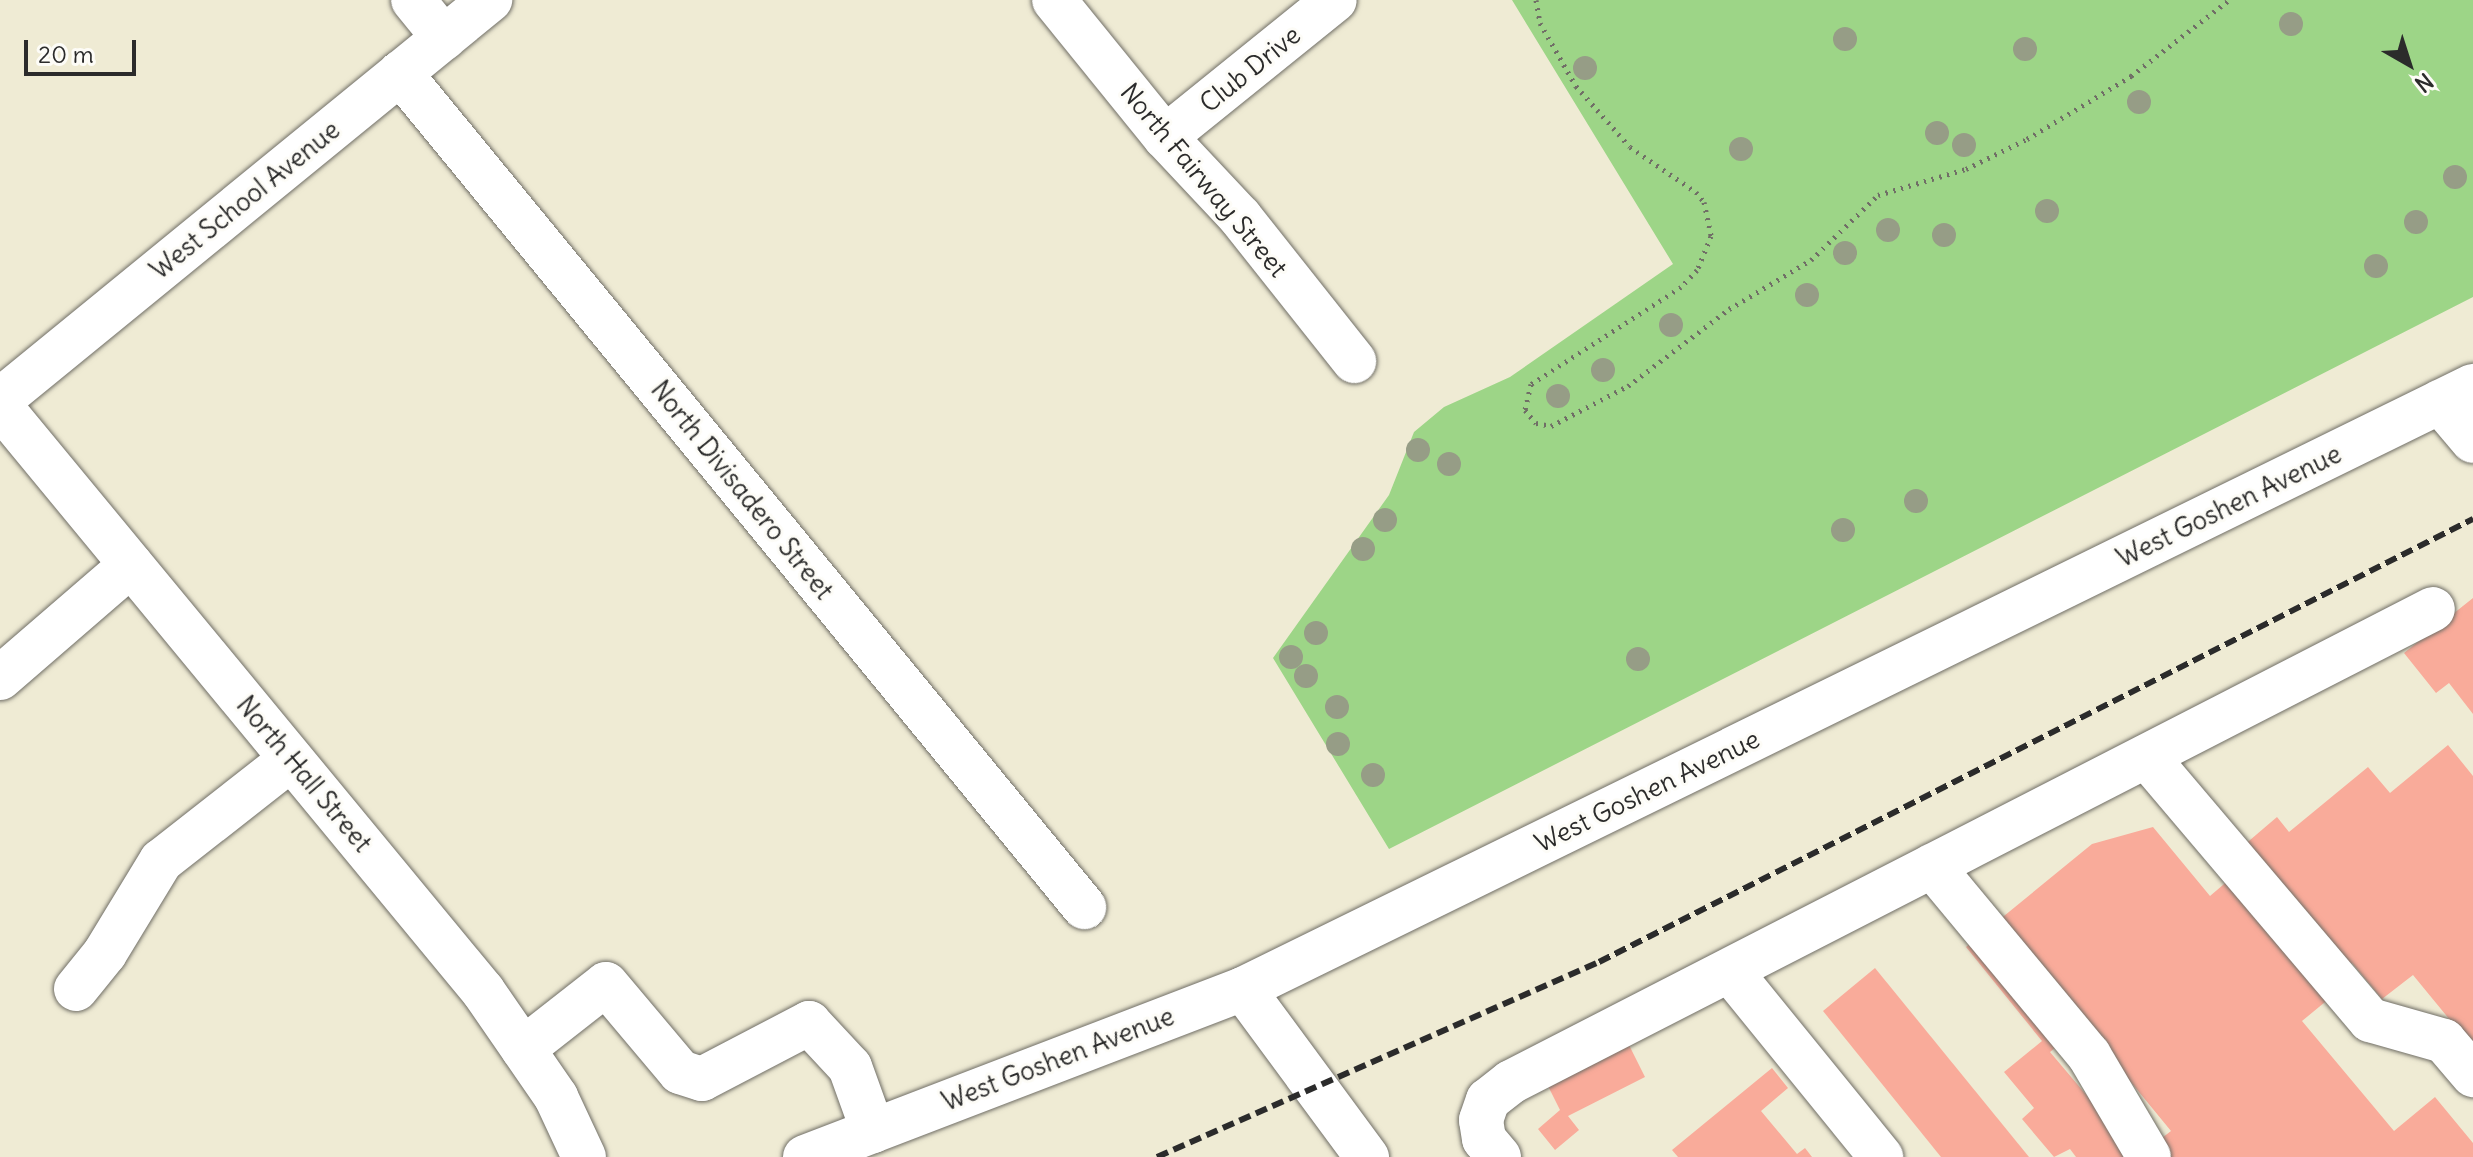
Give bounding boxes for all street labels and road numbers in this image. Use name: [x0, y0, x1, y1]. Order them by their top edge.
street label: Club Drive: [1193, 19, 1307, 119]
street label: North Fairway Street: [1114, 77, 1294, 283]
street label: West School Avenue: [144, 114, 346, 286]
street label: North Divisadero Street: [644, 375, 840, 605]
street label: West Goshen Avenue: [2112, 438, 2346, 574]
street label: North Hall Street: [230, 690, 378, 858]
street label: West Goshen Avenue: [1530, 723, 1764, 859]
street label: West Goshen Avenue: [938, 1000, 1178, 1118]

